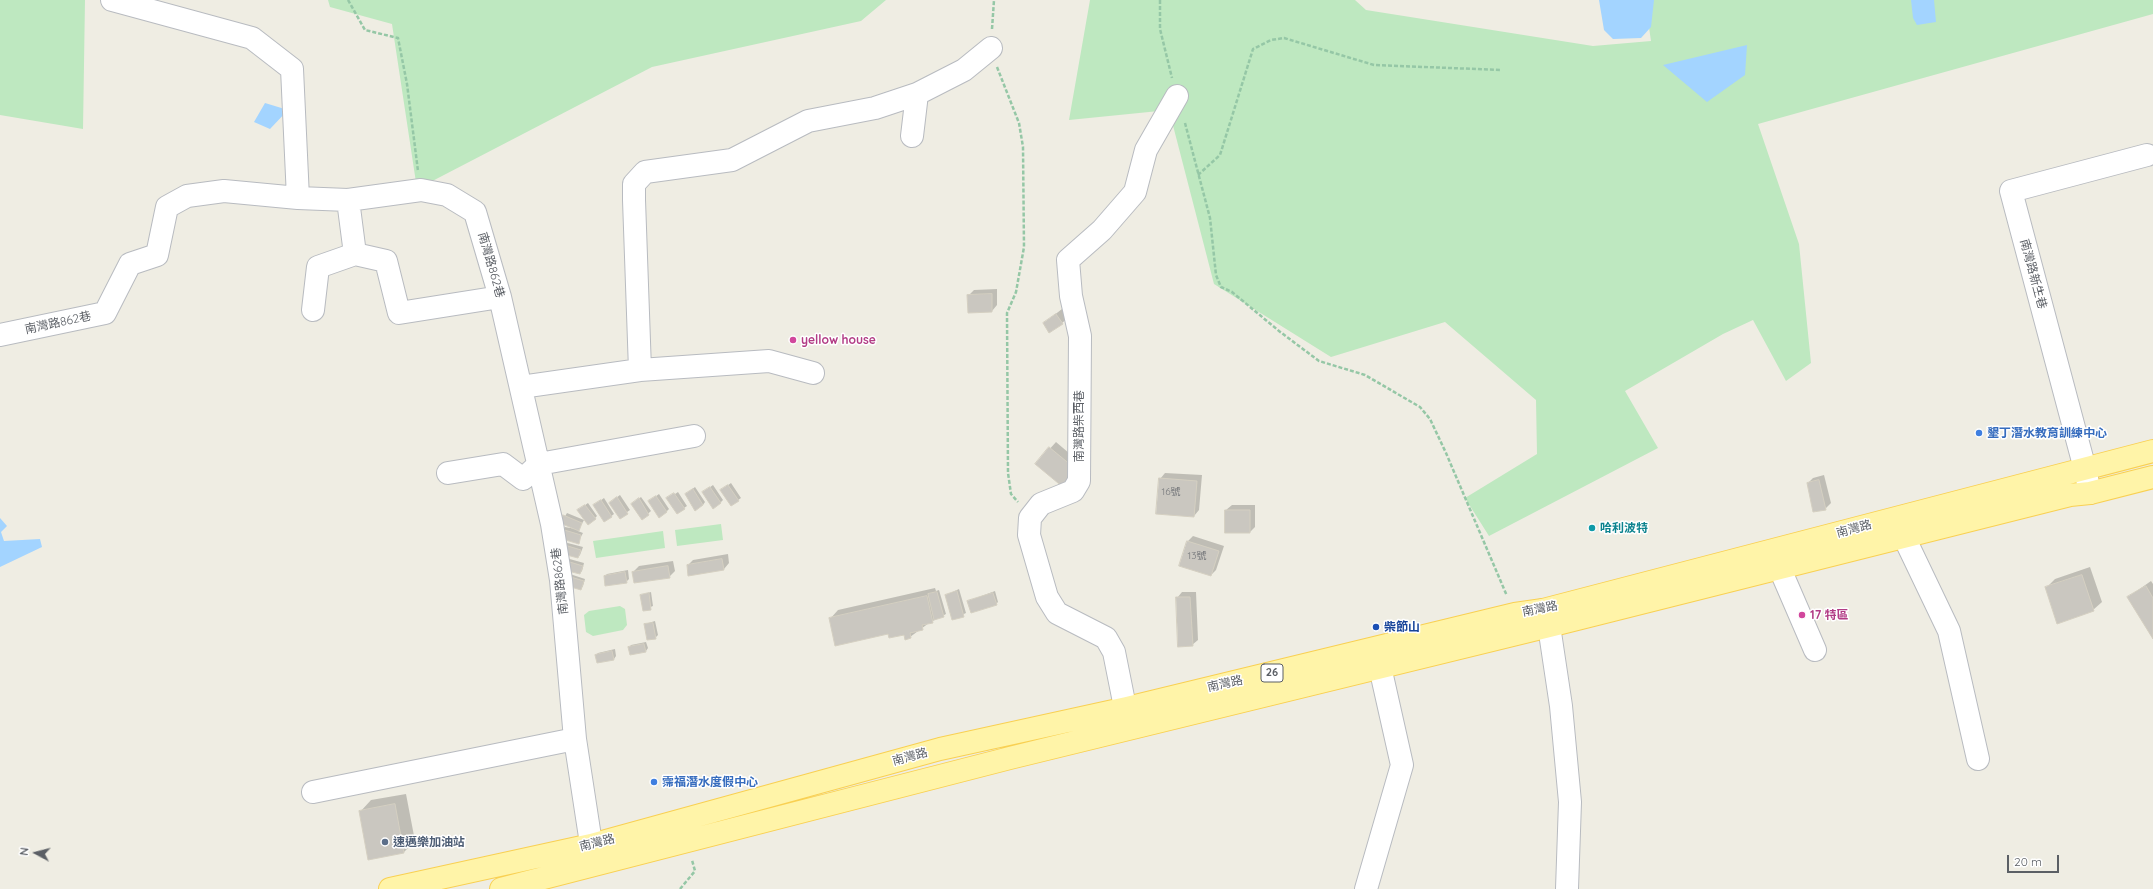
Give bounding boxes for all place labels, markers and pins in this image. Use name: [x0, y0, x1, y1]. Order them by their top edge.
place label: yellow house: [801, 333, 876, 347]
marker: yellow house: [788, 335, 798, 345]
place label: 墾丁潛水教育訓練中心: [1987, 426, 2107, 440]
marker: 墾丁潛水教育訓練中心: [1974, 428, 1984, 438]
place label: 哈利波特: [1600, 521, 1648, 535]
marker: 哈利波特: [1587, 523, 1597, 533]
place label: 17 特區: [1810, 608, 1849, 622]
marker: 17 特區: [1797, 610, 1807, 620]
place label: 柴節山: [1384, 620, 1420, 634]
marker: 柴節山: [1371, 622, 1381, 632]
place label: 霈福潛水度假中心: [662, 775, 758, 789]
marker: 霈福潛水度假中心: [649, 777, 659, 787]
place label: 速邁樂加油站: [393, 835, 465, 849]
marker: 速邁樂加油站: [380, 837, 390, 847]

